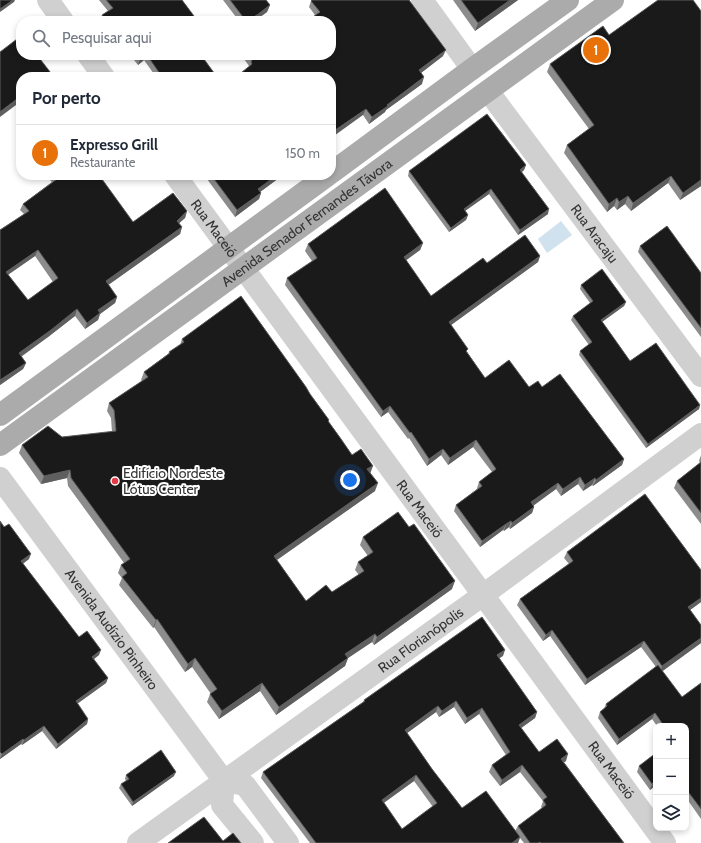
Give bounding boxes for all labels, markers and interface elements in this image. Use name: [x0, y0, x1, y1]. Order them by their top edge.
search box: [16, 16, 336, 60]
icon: search: [30, 27, 52, 49]
text: Pesquisar aqui: [62, 29, 152, 47]
pin: 1: [583, 35, 609, 65]
text: Por perto: [32, 88, 101, 108]
text: Expresso Grill: [70, 136, 158, 154]
text: 1: [43, 145, 47, 161]
text: 150 m: [285, 145, 320, 161]
text: Restaurante: [70, 154, 135, 170]
street label: Avenida Senador Fernandes Távora: [218, 154, 396, 290]
street label: Rua Maceió: [187, 196, 241, 261]
street label: Rua Aracaju: [567, 201, 622, 266]
place label: Edifício Nordeste Lótus Center: [123, 464, 223, 498]
your location: [340, 470, 360, 490]
marker: Edifício Nordeste Lótus Center: [110, 476, 120, 486]
street label: Rua Maceió: [393, 476, 447, 542]
street label: Avenida Audízio Pinheiro: [61, 565, 163, 693]
street label: Rua Florianópolis: [374, 603, 467, 677]
map controls: [653, 723, 689, 831]
button: +: [653, 723, 689, 759]
street label: Rua Maceió: [584, 737, 639, 803]
button: −: [653, 759, 689, 795]
button: layers: [653, 795, 689, 831]

